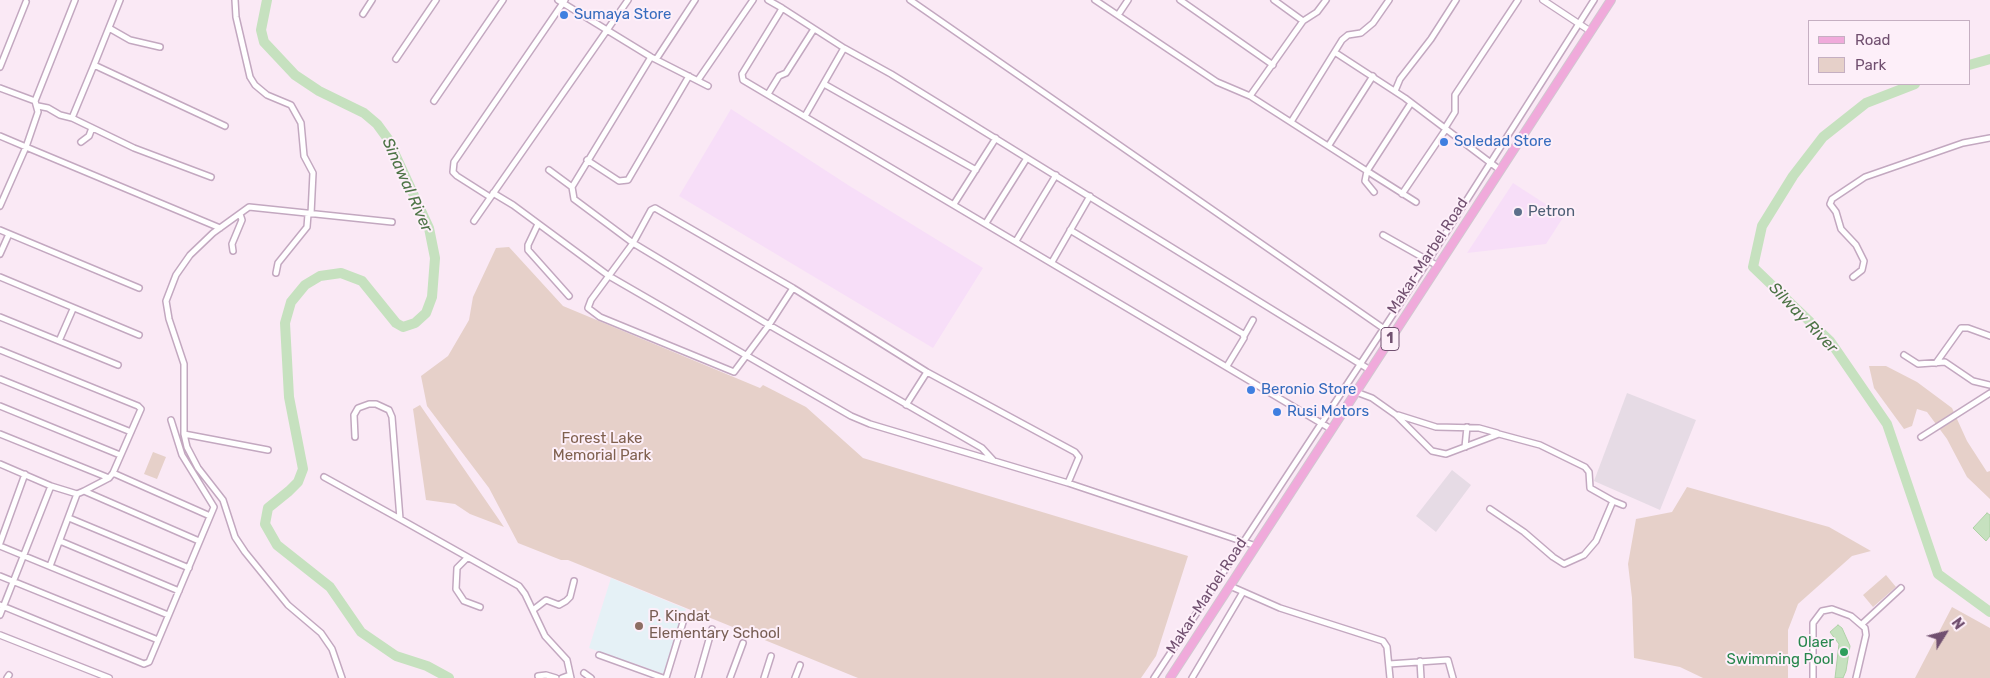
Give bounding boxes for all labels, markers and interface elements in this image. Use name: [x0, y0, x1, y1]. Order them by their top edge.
place label: Sumaya Store: [574, 6, 672, 24]
marker: Sumaya Store: [558, 9, 570, 21]
legend: [1808, 20, 1970, 85]
text: Road: [1855, 31, 1891, 49]
text: Park: [1855, 56, 1886, 74]
place label: Soledad Store: [1454, 133, 1552, 151]
water label: Sinawal River: [378, 135, 436, 235]
marker: Soledad Store: [1438, 136, 1450, 148]
street label: Makar-Marbel Road: [1384, 195, 1472, 317]
place label: Petron: [1528, 203, 1575, 221]
marker: Petron: [1512, 206, 1524, 218]
water label: Silway River: [1765, 279, 1841, 357]
road number: 1: [1381, 328, 1399, 350]
place label: Beronio Store: [1261, 381, 1356, 399]
marker: Beronio Store: [1245, 384, 1257, 396]
place label: Rusi Motors: [1287, 403, 1369, 421]
marker: Rusi Motors: [1271, 406, 1283, 418]
park label: Forest Lake Memorial Park: [553, 430, 651, 465]
street label: Makar-Marbel Road: [1163, 535, 1251, 657]
place label: P. Kindat Elementary School: [649, 608, 780, 643]
north arrow: [1920, 608, 1970, 658]
text: N: [1948, 615, 1967, 633]
marker: P. Kindat Elementary School: [633, 620, 645, 632]
place label: Olaer Swimming Pool: [1727, 634, 1834, 669]
marker: Olaer Swimming Pool: [1838, 646, 1850, 658]

